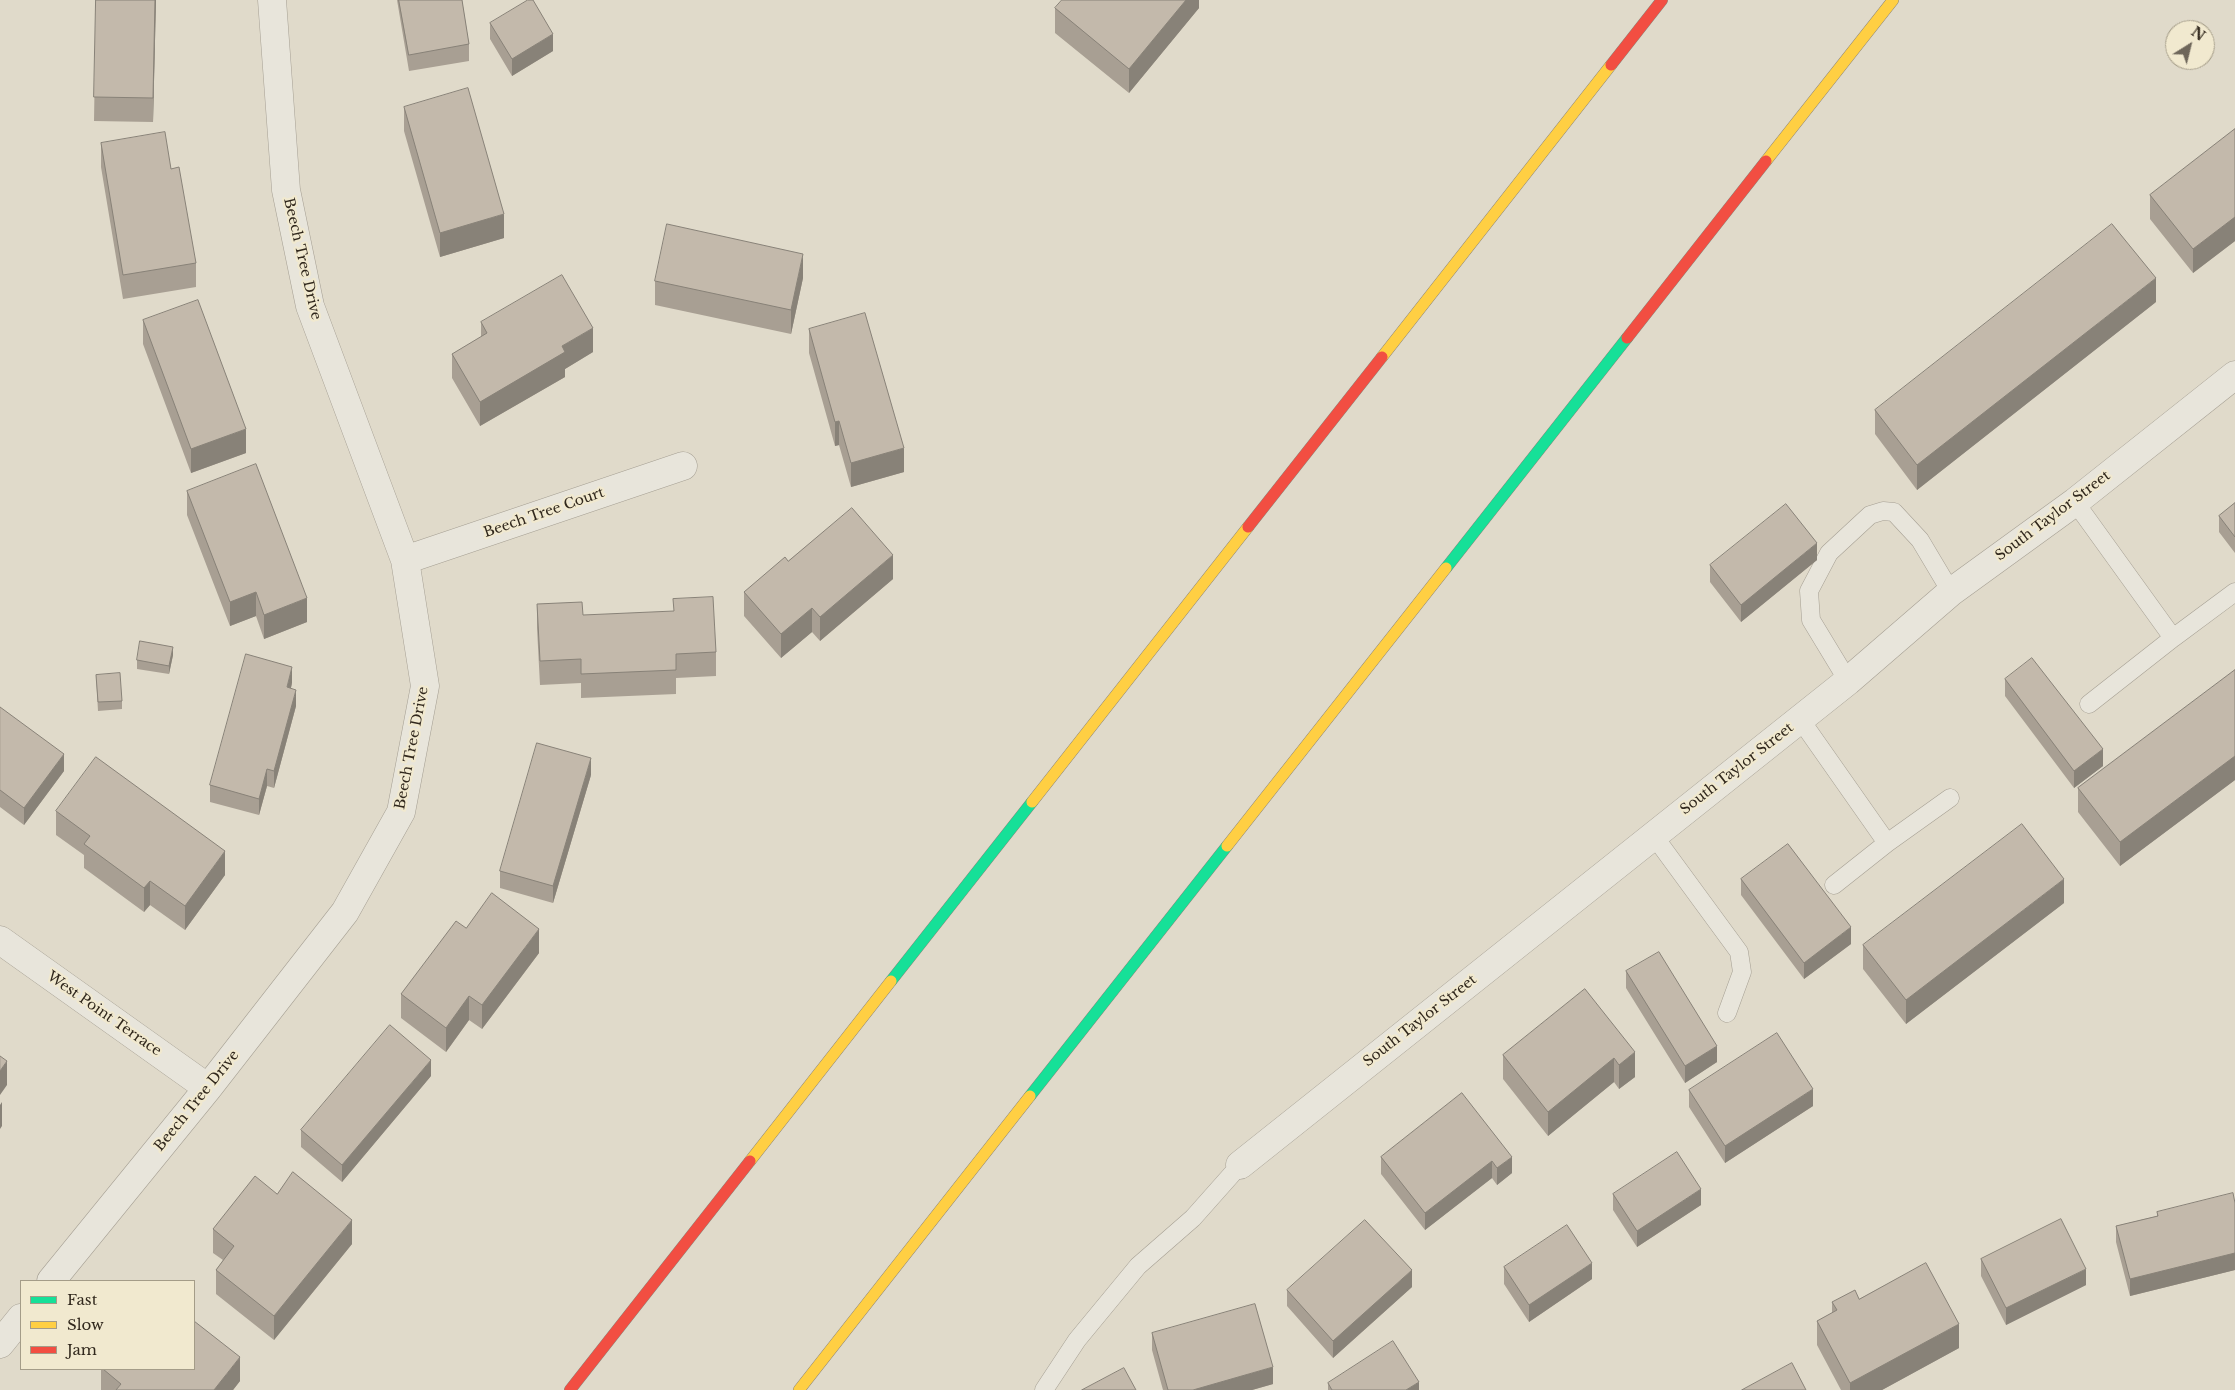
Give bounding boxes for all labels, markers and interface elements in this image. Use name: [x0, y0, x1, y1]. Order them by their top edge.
north arrow: [2165, 20, 2215, 70]
text: N: [2188, 23, 2209, 45]
street label: Beech Tree Drive: [280, 196, 324, 322]
street label: South Taylor Street: [1992, 467, 2114, 565]
street label: Beech Tree Court: [481, 484, 607, 542]
street label: Beech Tree Drive: [392, 685, 432, 811]
street label: South Taylor Street: [1677, 720, 1797, 818]
street label: West Point Terrace: [44, 968, 164, 1060]
street label: South Taylor Street: [1360, 972, 1480, 1070]
street label: Beech Tree Drive: [151, 1047, 243, 1155]
legend: [20, 1280, 195, 1370]
text: Fast: [67, 1290, 97, 1309]
text: Slow: [67, 1315, 104, 1334]
text: Jam: [67, 1340, 97, 1359]

